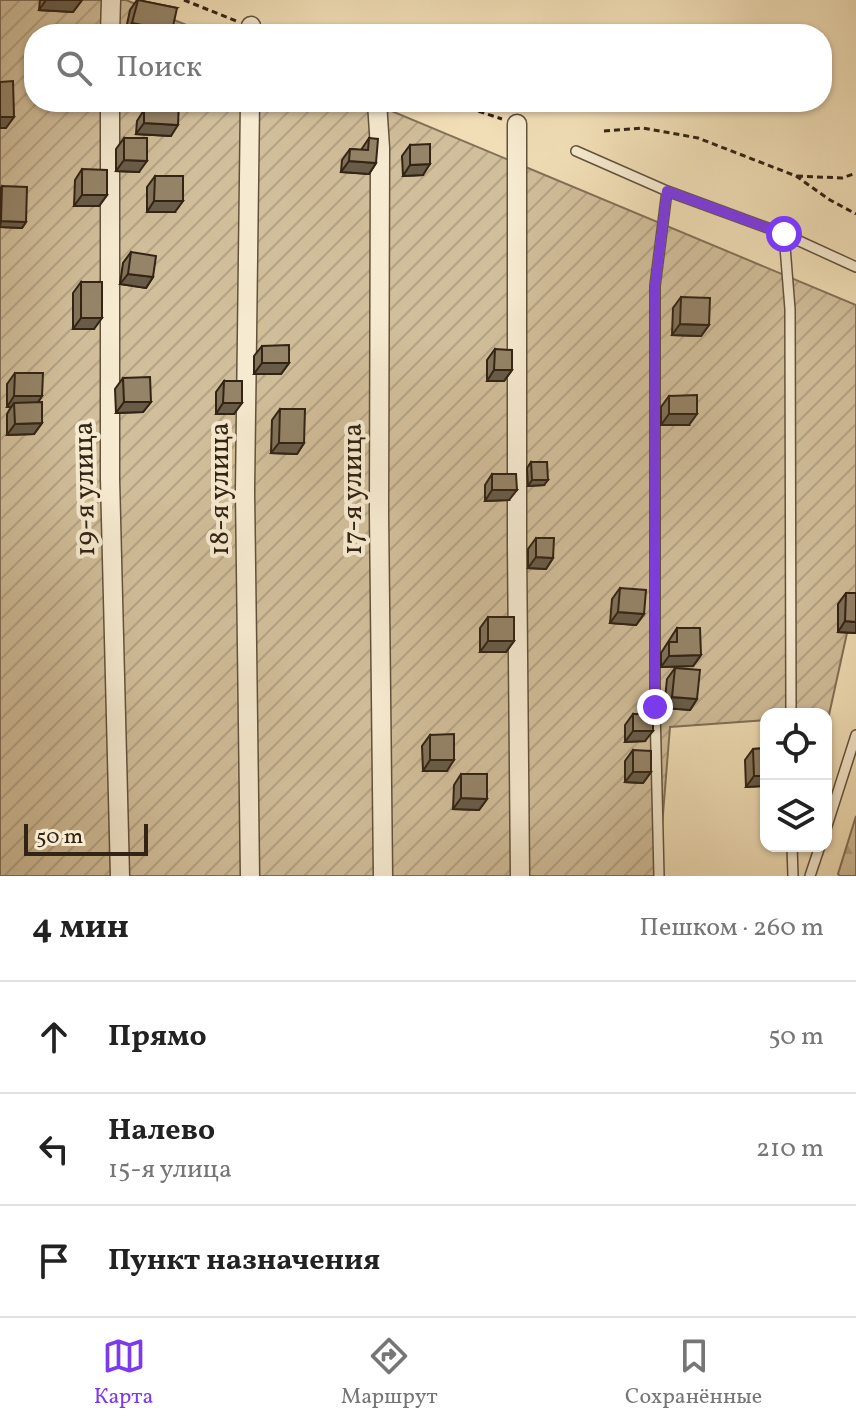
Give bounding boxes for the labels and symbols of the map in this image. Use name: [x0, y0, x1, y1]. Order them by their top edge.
route start: [766, 216, 802, 252]
street label: 19-я улица: [65, 421, 106, 557]
street label: 18-я улица: [201, 422, 240, 556]
street label: 17-я улица: [334, 423, 373, 555]
route end: [637, 689, 673, 725]
scale bar: [24, 820, 148, 856]

